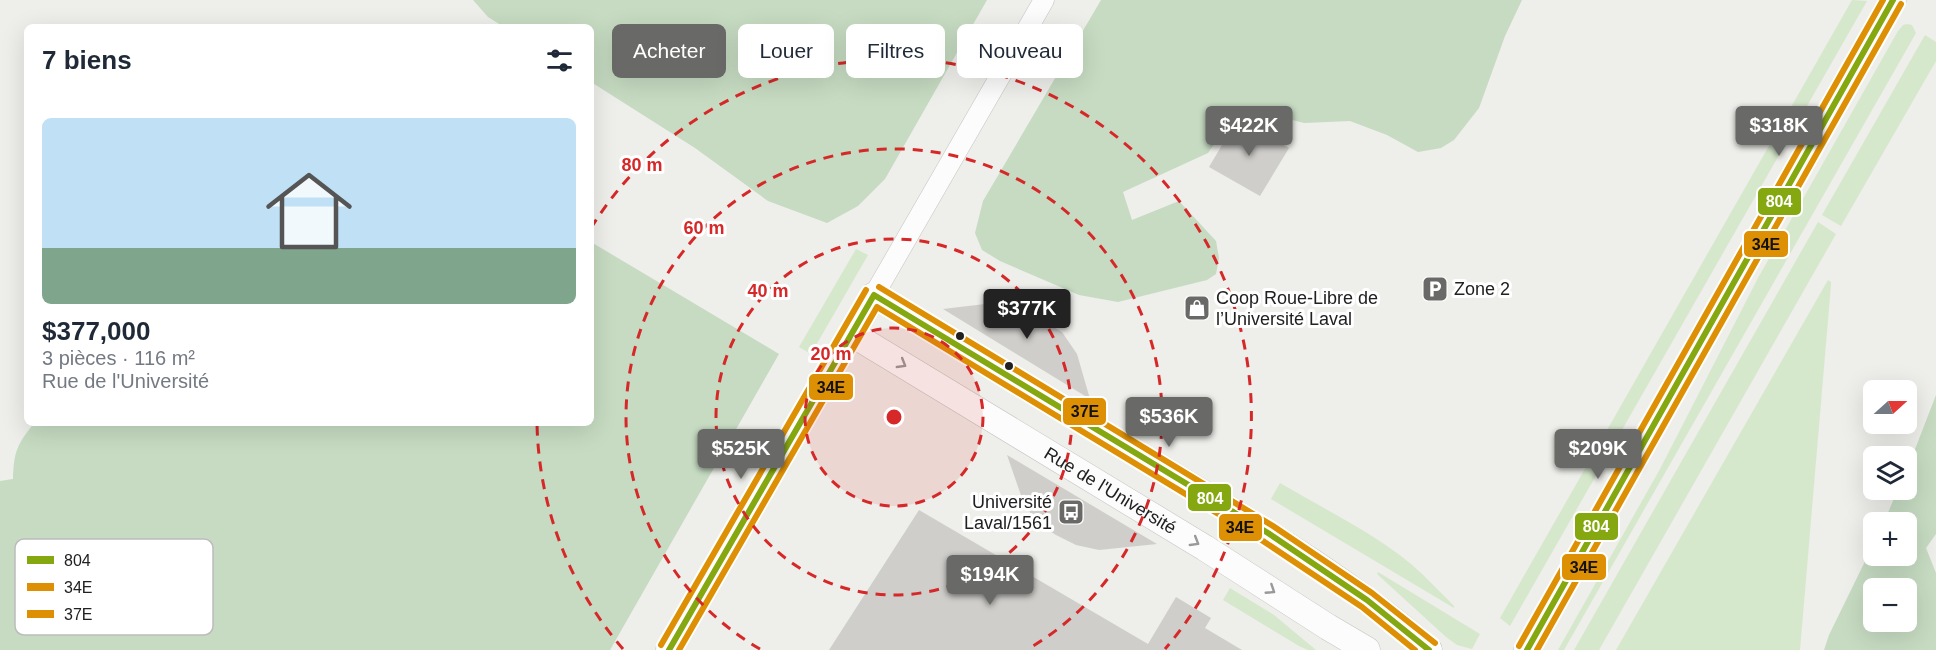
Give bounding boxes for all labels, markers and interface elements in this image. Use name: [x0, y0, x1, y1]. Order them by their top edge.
chip: Acheter: [612, 24, 726, 78]
chip: Louer: [738, 24, 834, 78]
chip: Filtres: [846, 24, 945, 78]
chip: Nouveau: [957, 24, 1083, 78]
icon: filters: [543, 44, 576, 77]
text: 7 biens: [42, 45, 132, 75]
pin: $422K: [1207, 106, 1291, 157]
pin: $318K: [1737, 106, 1821, 157]
text: $422K: [1220, 114, 1278, 136]
text: $318K: [1750, 114, 1808, 136]
text: 80 m: [621, 155, 663, 175]
icon: home: [255, 157, 363, 265]
line badge: 804: [1757, 187, 1802, 216]
text: 804: [1766, 193, 1792, 210]
text: 60 m: [683, 218, 725, 238]
line badge: 34E: [1743, 230, 1789, 258]
text: 34E: [1752, 236, 1781, 253]
parking icon: Zone 2: [1420, 274, 1450, 304]
place label: Zone 2: [1454, 279, 1510, 299]
text: 40 m: [747, 281, 789, 301]
place label: Coop Roue-Libre de l’Université Laval: [1216, 288, 1378, 329]
pin: $377K: [985, 289, 1069, 340]
shop icon: Coop Roue-Libre de l’Université Laval: [1182, 293, 1212, 323]
text: $377K: [998, 297, 1056, 319]
text: $377,000: [42, 316, 150, 346]
unlabelled marker: [954, 330, 966, 342]
text: 20 m: [810, 344, 852, 364]
text: 3 pièces · 116 m²: [42, 347, 195, 369]
one-way arrow: [896, 357, 906, 369]
unlabelled marker: [1003, 360, 1015, 372]
text: Rue de l'Université: [42, 370, 209, 392]
line badge: 34E: [808, 373, 854, 401]
text: 34E: [817, 379, 846, 396]
north arrow: [1863, 380, 1917, 434]
map controls: [1863, 380, 1917, 632]
line badge: 37E: [1062, 397, 1107, 426]
pin: $536K: [1127, 397, 1211, 448]
text: 37E: [1071, 403, 1100, 420]
text: $536K: [1140, 405, 1198, 427]
centre of rings: [884, 407, 904, 427]
pin: $525K: [699, 429, 783, 480]
pin: $209K: [1556, 429, 1640, 480]
text: $525K: [712, 437, 770, 459]
text: $209K: [1569, 437, 1627, 459]
street label: Rue de l'Université: [1041, 443, 1180, 538]
button: layers: [1863, 446, 1917, 500]
line badge: 804: [1187, 483, 1232, 512]
text: 804: [1197, 490, 1223, 507]
place label: Université Laval/1561: [964, 492, 1052, 533]
bus stop icon: Université Laval/1561: [1056, 497, 1086, 527]
line badge: 804: [1574, 512, 1619, 541]
button: +: [1863, 512, 1917, 566]
line badge: 34E: [1218, 513, 1263, 542]
text: 804: [1583, 518, 1609, 535]
text: 34E: [1226, 519, 1255, 536]
one-way arrow: [1189, 535, 1199, 547]
legend: [15, 539, 213, 635]
text: 804: [64, 552, 91, 569]
line badge: 34E: [1561, 553, 1607, 581]
pin: $194K: [948, 555, 1032, 606]
text: 34E: [1570, 559, 1599, 576]
text: $194K: [961, 563, 1019, 585]
button: −: [1863, 578, 1917, 632]
text: 34E: [64, 579, 92, 596]
one-way arrow: [1265, 583, 1275, 595]
text: 37E: [64, 606, 92, 623]

